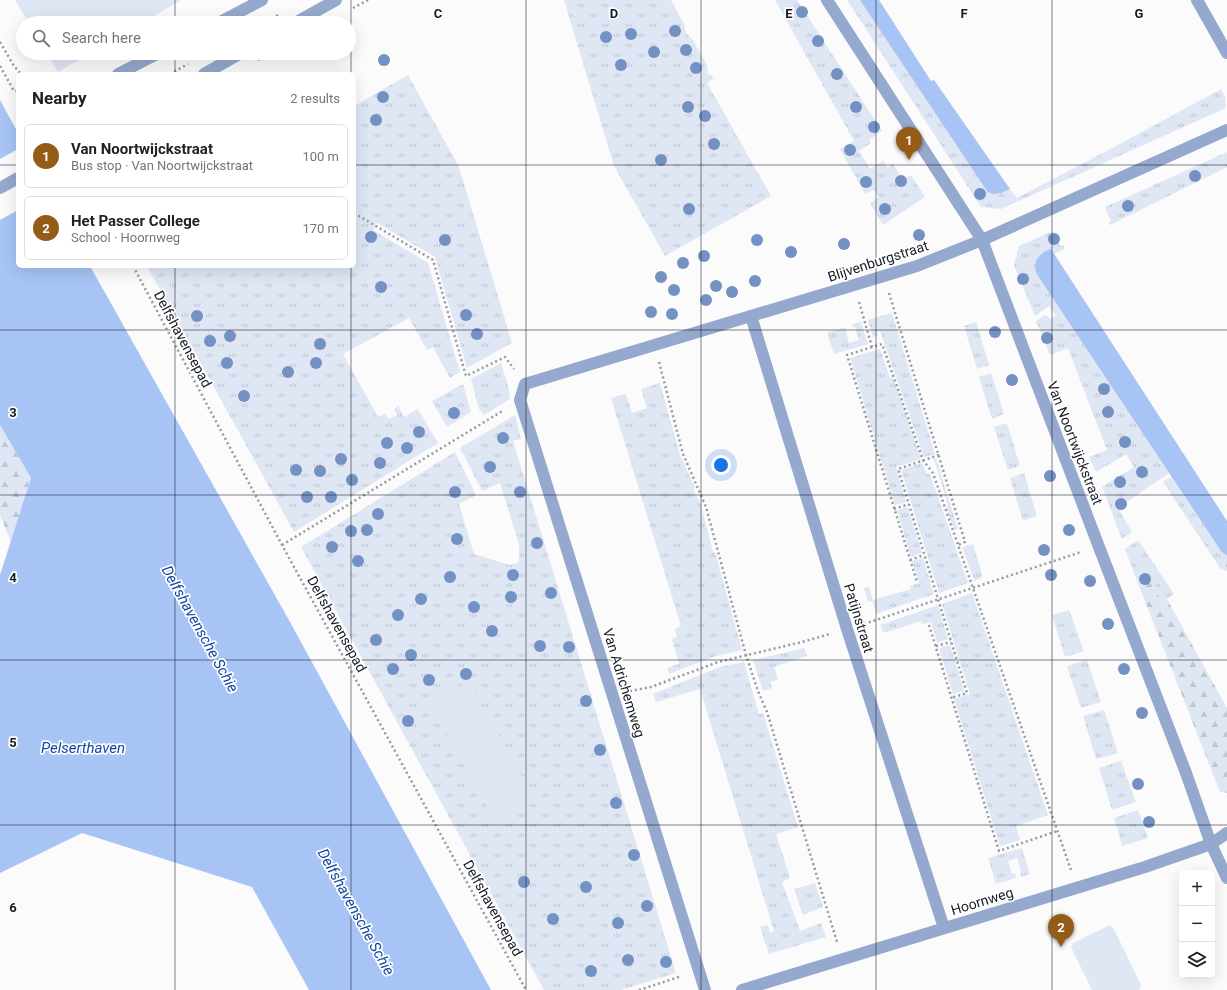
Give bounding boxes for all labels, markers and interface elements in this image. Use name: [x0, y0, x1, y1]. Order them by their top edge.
text: C: [434, 6, 443, 21]
text: D: [610, 6, 618, 21]
text: E: [785, 6, 793, 21]
text: F: [960, 6, 968, 21]
text: G: [1135, 6, 1144, 21]
search box: [16, 16, 356, 60]
icon: search: [30, 27, 52, 49]
text: Search here: [62, 29, 141, 47]
text: Nearby: [32, 88, 87, 108]
text: 2 results: [290, 91, 340, 106]
pin: 1: [896, 127, 922, 160]
text: Van Noortwijckstraat: [71, 140, 213, 158]
text: 1: [42, 149, 50, 164]
text: 100 m: [302, 149, 339, 164]
text: Bus stop · Van Noortwijckstraat: [71, 158, 253, 173]
text: Het Passer College: [71, 212, 200, 230]
text: 2: [42, 221, 50, 236]
text: 170 m: [302, 221, 339, 236]
text: School · Hoornweg: [71, 230, 180, 245]
street label: Blijvenburgstraat: [826, 237, 931, 285]
street label: Delfshavensepad: [151, 288, 215, 390]
street label: Van Noortwijckstraat: [1044, 379, 1106, 507]
text: 3: [9, 405, 17, 420]
your location: [711, 455, 731, 475]
water label: Delfshavensche Schie: [158, 563, 242, 696]
text: 4: [9, 570, 17, 585]
street label: Delfshavensepad: [304, 573, 370, 675]
street label: Patijnstraat: [841, 581, 877, 655]
street label: Van Adrichemweg: [600, 627, 648, 739]
text: 5: [9, 735, 17, 750]
water label: Pelserthaven: [41, 739, 125, 757]
water label: Delfshavensche Schie: [314, 846, 398, 979]
street label: Delfshavensepad: [460, 857, 526, 959]
map controls: [1179, 870, 1215, 978]
button: +: [1179, 870, 1215, 906]
street label: Hoornweg: [949, 884, 1015, 918]
text: 6: [9, 900, 17, 915]
button: −: [1179, 906, 1215, 942]
pin: 2: [1048, 914, 1074, 947]
button: layers: [1179, 942, 1215, 978]

